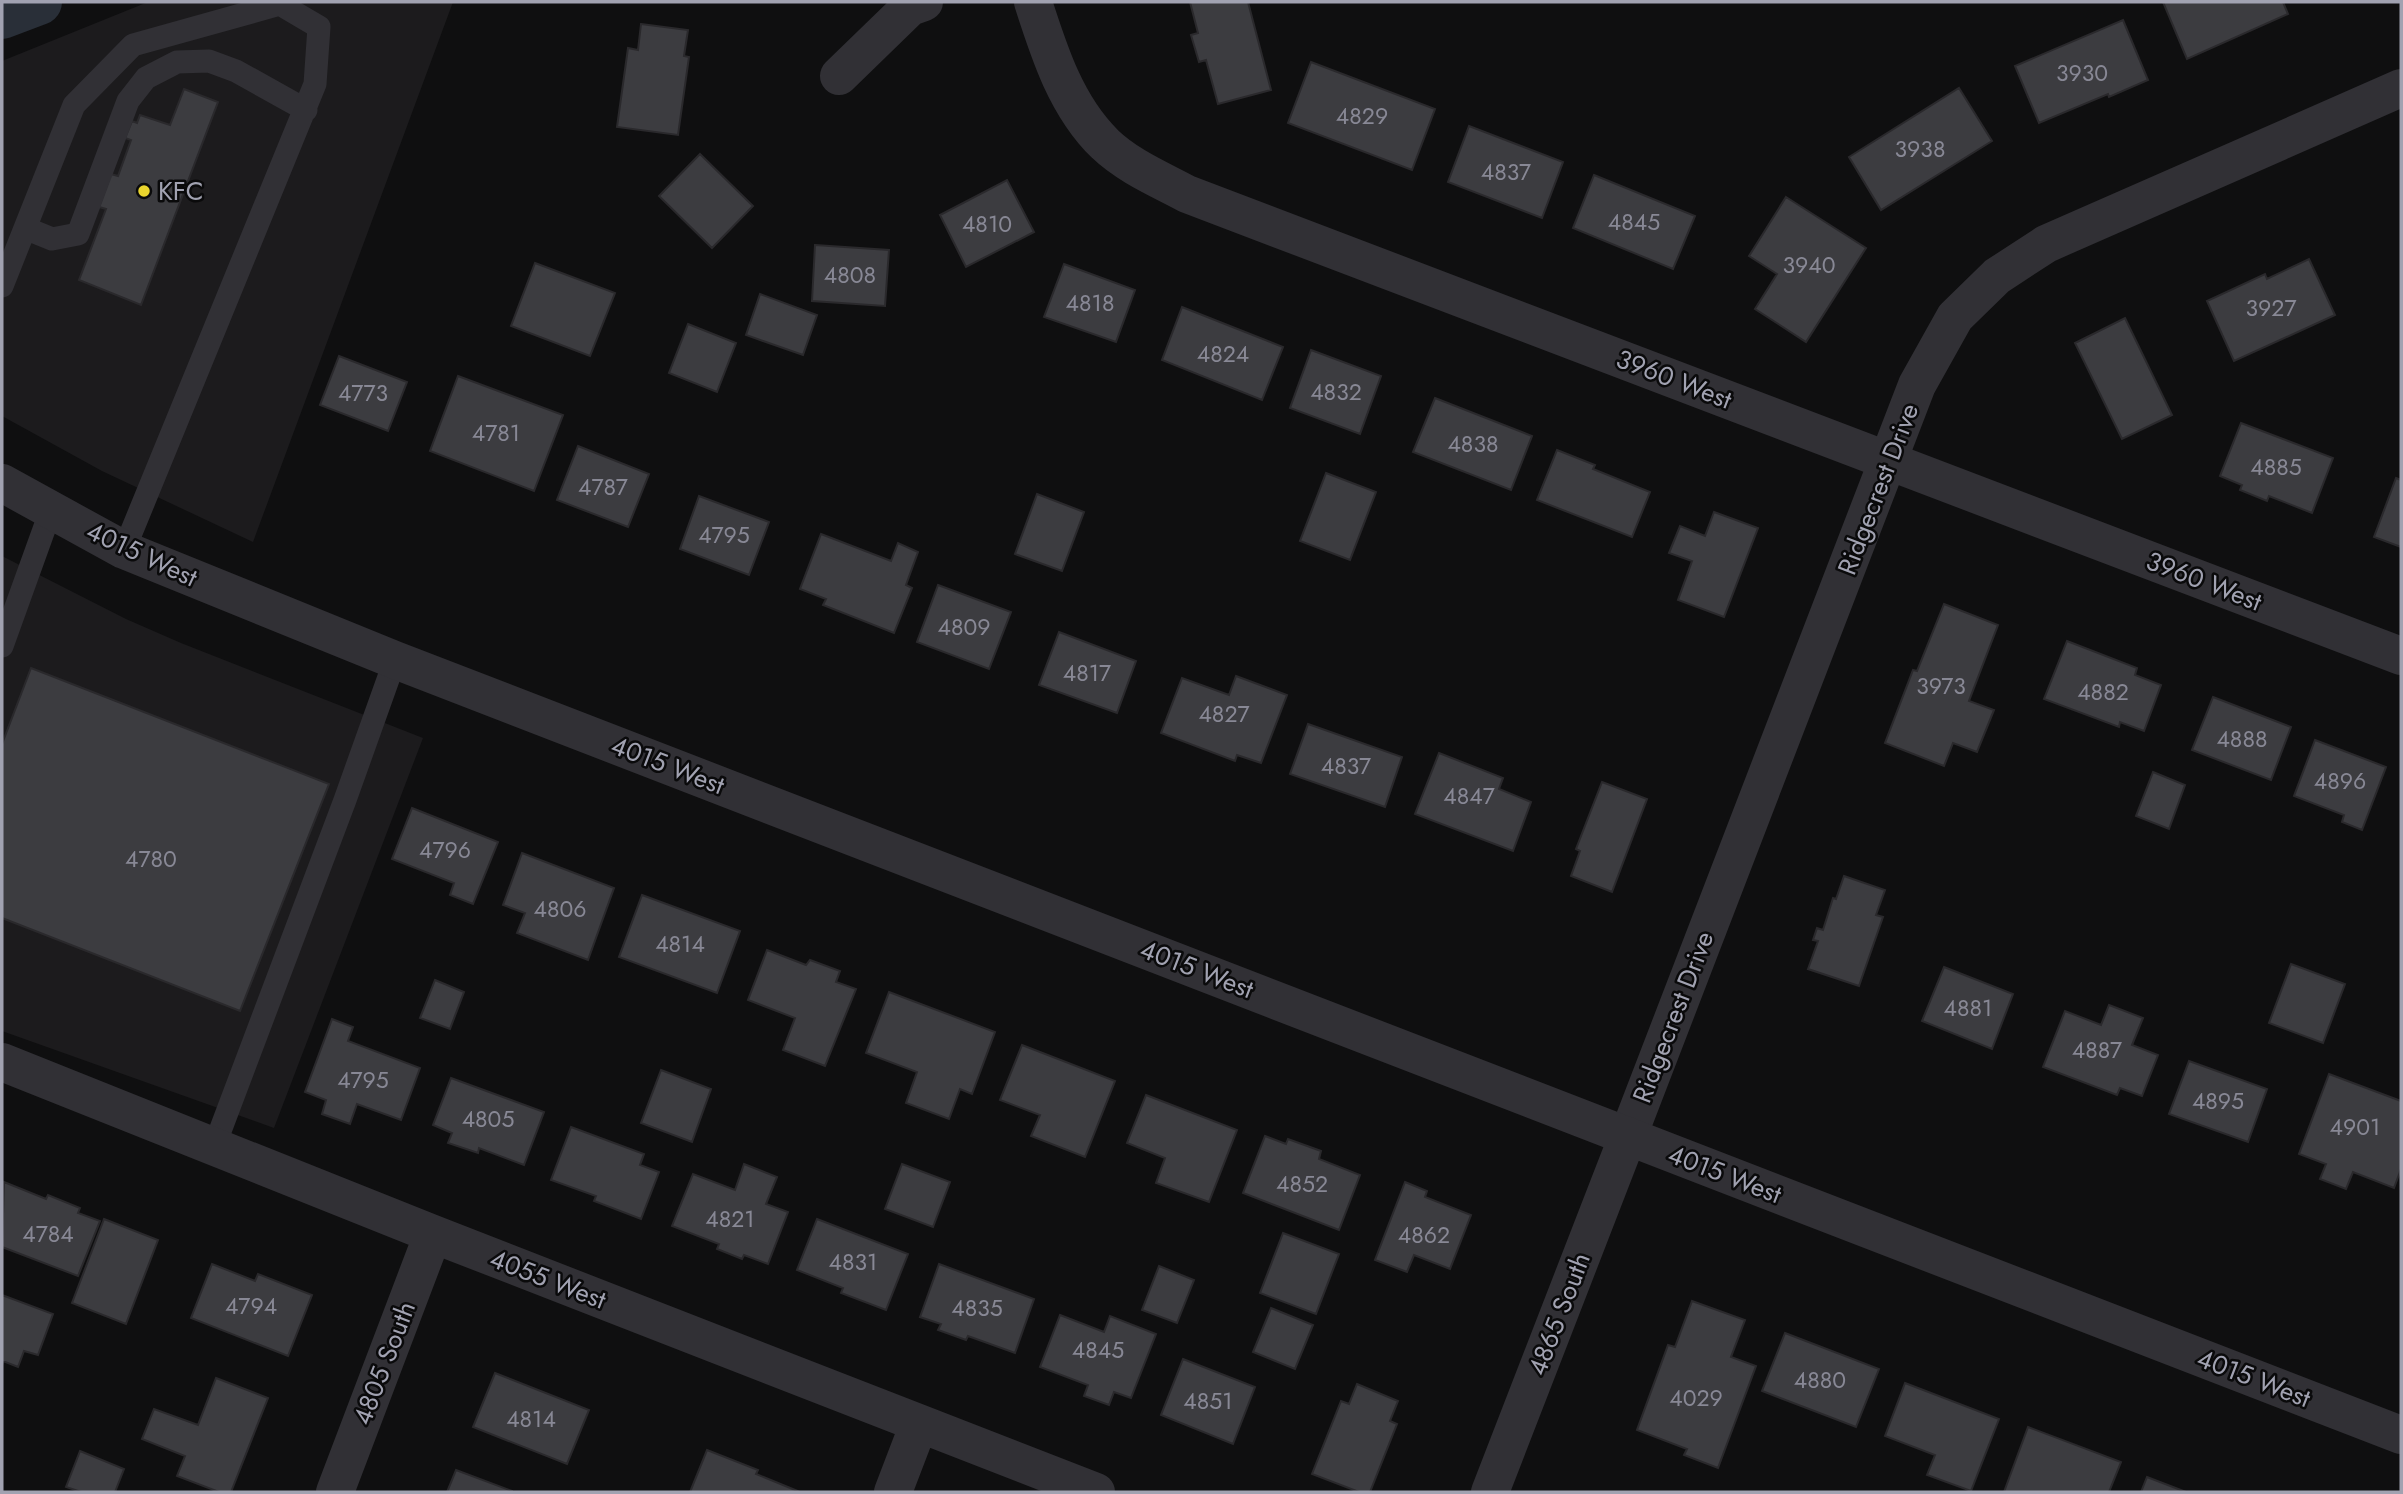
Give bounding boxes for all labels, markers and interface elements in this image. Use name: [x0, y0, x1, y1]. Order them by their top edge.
house number: 3930: [2056, 56, 2108, 90]
house number: 4829: [1336, 99, 1388, 133]
house number: 3938: [1895, 132, 1945, 166]
house number: 4837: [1481, 155, 1531, 189]
place label: KFC: [158, 172, 204, 210]
marker: KFC: [136, 183, 152, 199]
house number: 4845: [1608, 205, 1660, 239]
house number: 4810: [962, 207, 1012, 241]
house number: 3940: [1782, 248, 1836, 282]
house number: 4808: [824, 258, 876, 292]
house number: 4818: [1066, 286, 1114, 320]
house number: 3927: [2246, 291, 2296, 325]
house number: 4824: [1197, 337, 1249, 371]
street label: 3960 West: [1611, 340, 1738, 419]
house number: 4832: [1310, 375, 1362, 409]
house number: 4773: [338, 376, 388, 410]
street label: Ridgecrest Drive: [1828, 398, 1928, 580]
house number: 4781: [472, 416, 520, 450]
house number: 4838: [1447, 427, 1499, 461]
house number: 4885: [2250, 450, 2302, 484]
house number: 4787: [578, 470, 628, 504]
street label: 4015 West: [80, 512, 204, 597]
house number: 4795: [698, 518, 750, 552]
street label: 3960 West: [2141, 542, 2268, 621]
house number: 4809: [937, 610, 991, 644]
house number: 4817: [1063, 656, 1111, 690]
house number: 3973: [1916, 669, 1966, 703]
house number: 4882: [2077, 675, 2129, 709]
house number: 4827: [1198, 697, 1250, 731]
house number: 4888: [2216, 722, 2268, 756]
street label: 4015 West: [606, 726, 731, 804]
house number: 4837: [1321, 749, 1371, 783]
house number: 4896: [2314, 764, 2366, 798]
house number: 4847: [1443, 779, 1495, 813]
house number: 4796: [419, 833, 471, 867]
house number: 4780: [125, 842, 177, 876]
house number: 4806: [533, 892, 587, 926]
street label: Ridgecrest Drive: [1623, 926, 1723, 1108]
house number: 4814: [655, 927, 705, 961]
street label: 4015 West: [1135, 930, 1260, 1008]
house number: 4881: [1944, 991, 1992, 1025]
house number: 4887: [2072, 1033, 2122, 1067]
house number: 4795: [337, 1063, 389, 1097]
house number: 4895: [2192, 1084, 2244, 1118]
house number: 4805: [462, 1102, 514, 1136]
house number: 4901: [2330, 1110, 2380, 1144]
street label: 4015 West: [1663, 1135, 1788, 1213]
house number: 4852: [1276, 1167, 1328, 1201]
house number: 4821: [705, 1202, 755, 1236]
house number: 4784: [22, 1217, 74, 1251]
house number: 4862: [1398, 1218, 1450, 1252]
street label: 4055 West: [484, 1239, 612, 1319]
house number: 4831: [829, 1245, 877, 1279]
street label: 4865 South: [1518, 1247, 1600, 1381]
house number: 4794: [225, 1289, 277, 1323]
house number: 4835: [951, 1291, 1003, 1325]
street label: 4805 South: [343, 1296, 425, 1430]
house number: 4845: [1072, 1333, 1124, 1367]
street label: 4015 West: [2192, 1339, 2317, 1417]
house number: 4880: [1794, 1363, 1846, 1397]
house number: 4029: [1669, 1381, 1723, 1415]
house number: 4851: [1183, 1384, 1233, 1418]
house number: 4814: [506, 1402, 556, 1436]

